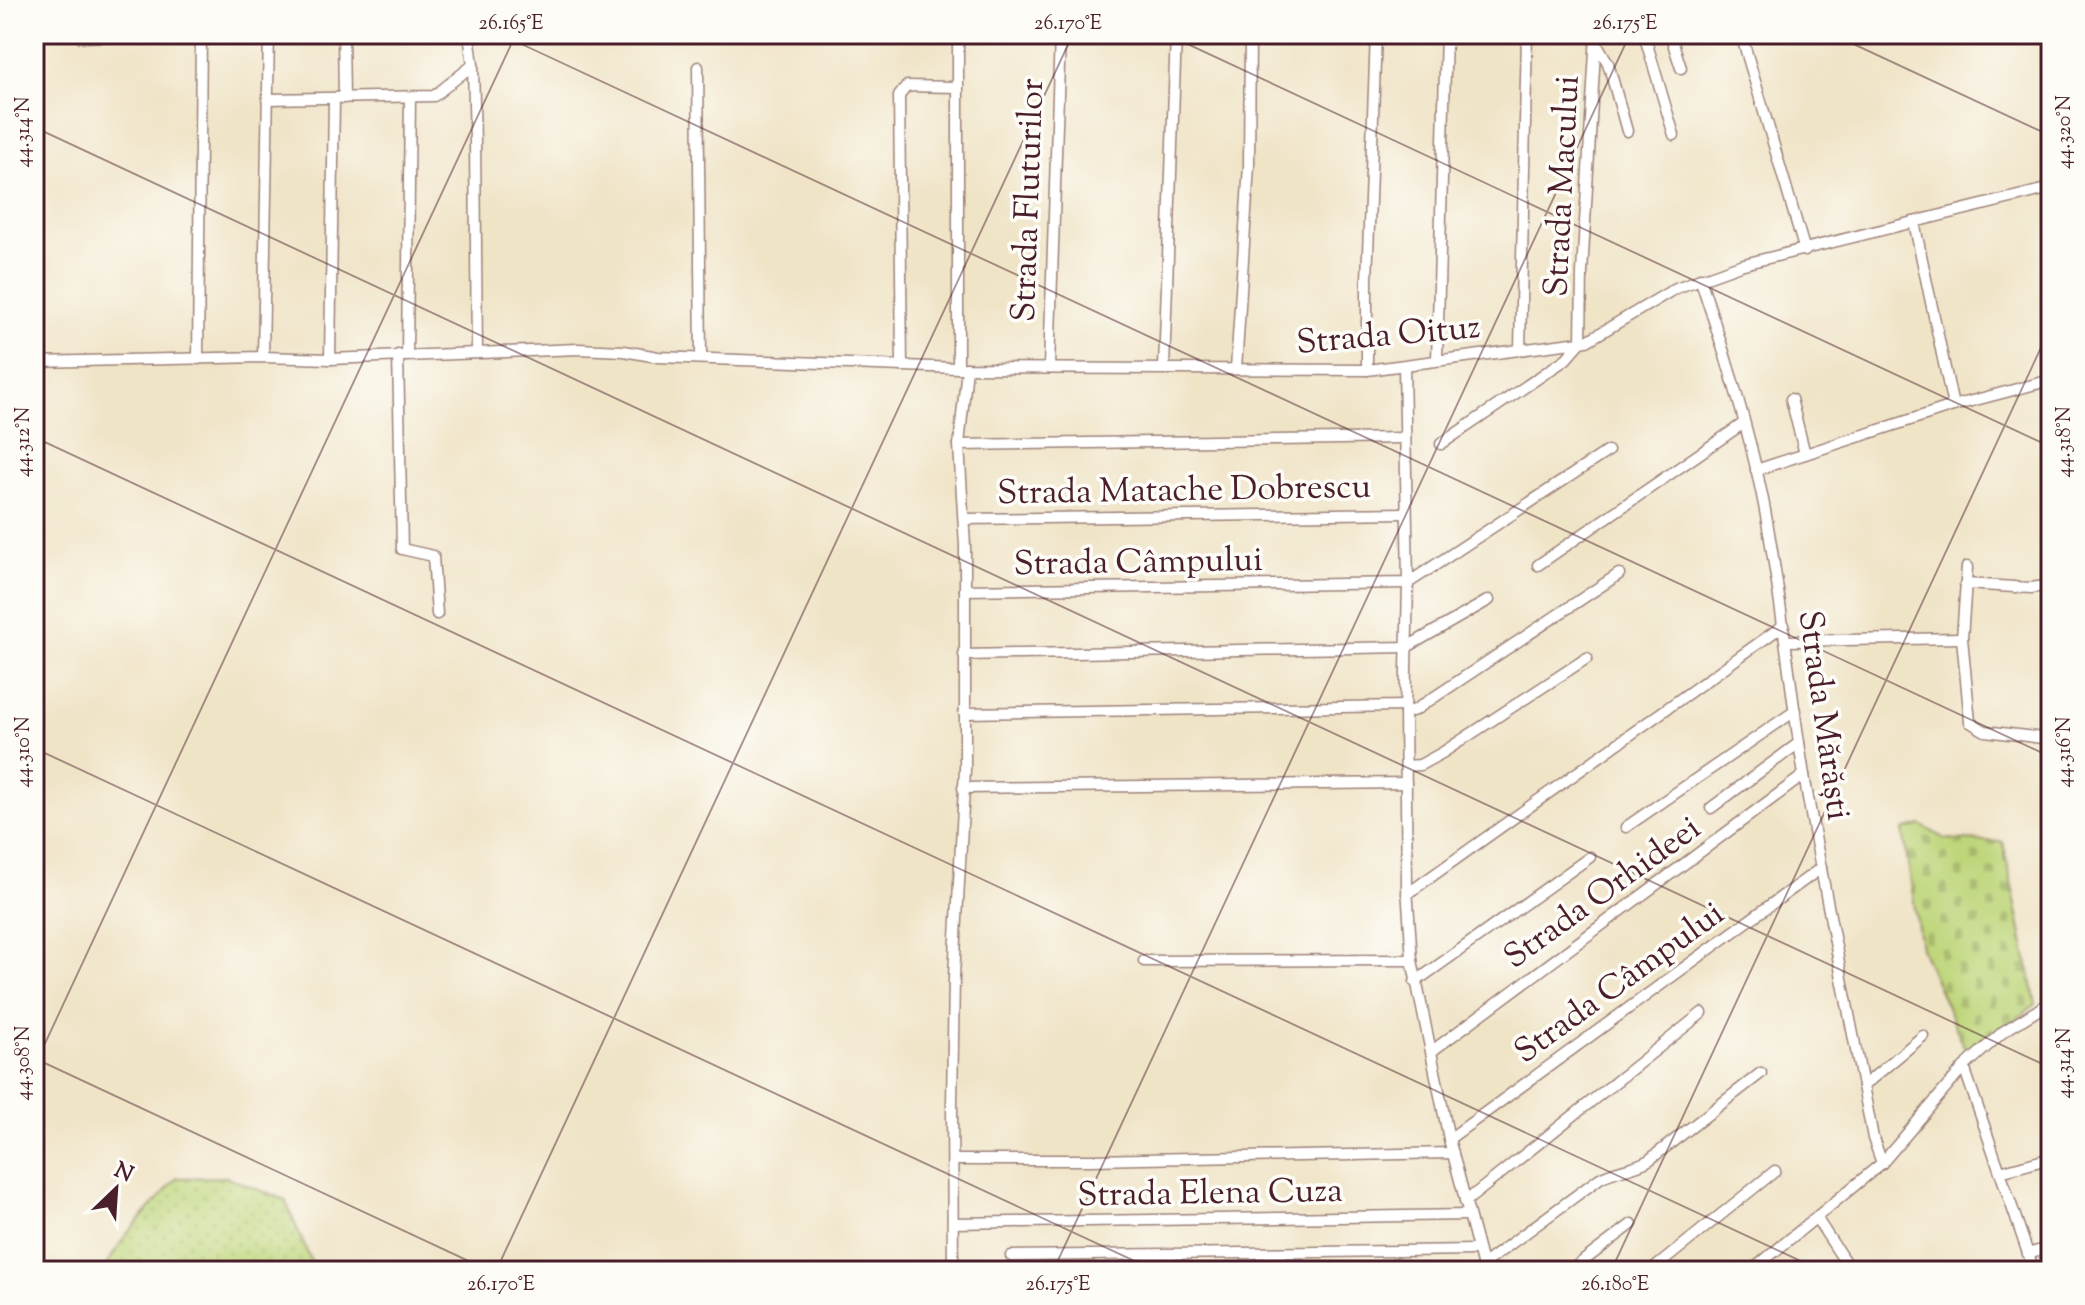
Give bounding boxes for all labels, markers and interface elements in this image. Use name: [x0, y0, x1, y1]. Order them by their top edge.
text: 26.165°E: [479, 10, 543, 39]
text: 26.170°E: [1034, 10, 1102, 39]
text: 26.175°E: [1593, 10, 1657, 39]
street label: Strada Macului: [1533, 74, 1594, 298]
street label: Strada Fluturilor: [1001, 77, 1058, 323]
text: 44.320°N: [2051, 95, 2080, 169]
text: 44.314°N: [10, 96, 39, 168]
street label: Strada Oituz: [1294, 304, 1482, 369]
text: 44.318°N: [2051, 406, 2080, 478]
text: 44.312°N: [10, 407, 39, 477]
street label: Strada Matache Dobrescu: [997, 464, 1371, 519]
street label: Strada Câmpului: [1013, 537, 1263, 590]
street label: Strada Mărăști: [1784, 607, 1862, 824]
text: 44.310°N: [10, 716, 39, 788]
text: 44.316°N: [2051, 716, 2080, 788]
street label: Strada Orhideei: [1494, 805, 1712, 982]
street label: Strada Câmpului: [1505, 891, 1735, 1077]
text: 44.308°N: [10, 1026, 39, 1100]
text: 44.314°N: [2051, 1027, 2080, 1099]
north arrow: [76, 1149, 156, 1229]
text: N: [108, 1155, 138, 1192]
street label: Strada Elena Cuza: [1077, 1168, 1343, 1221]
text: 26.170°E: [467, 1271, 535, 1300]
text: 26.175°E: [1026, 1271, 1090, 1300]
text: 26.180°E: [1581, 1271, 1649, 1300]

